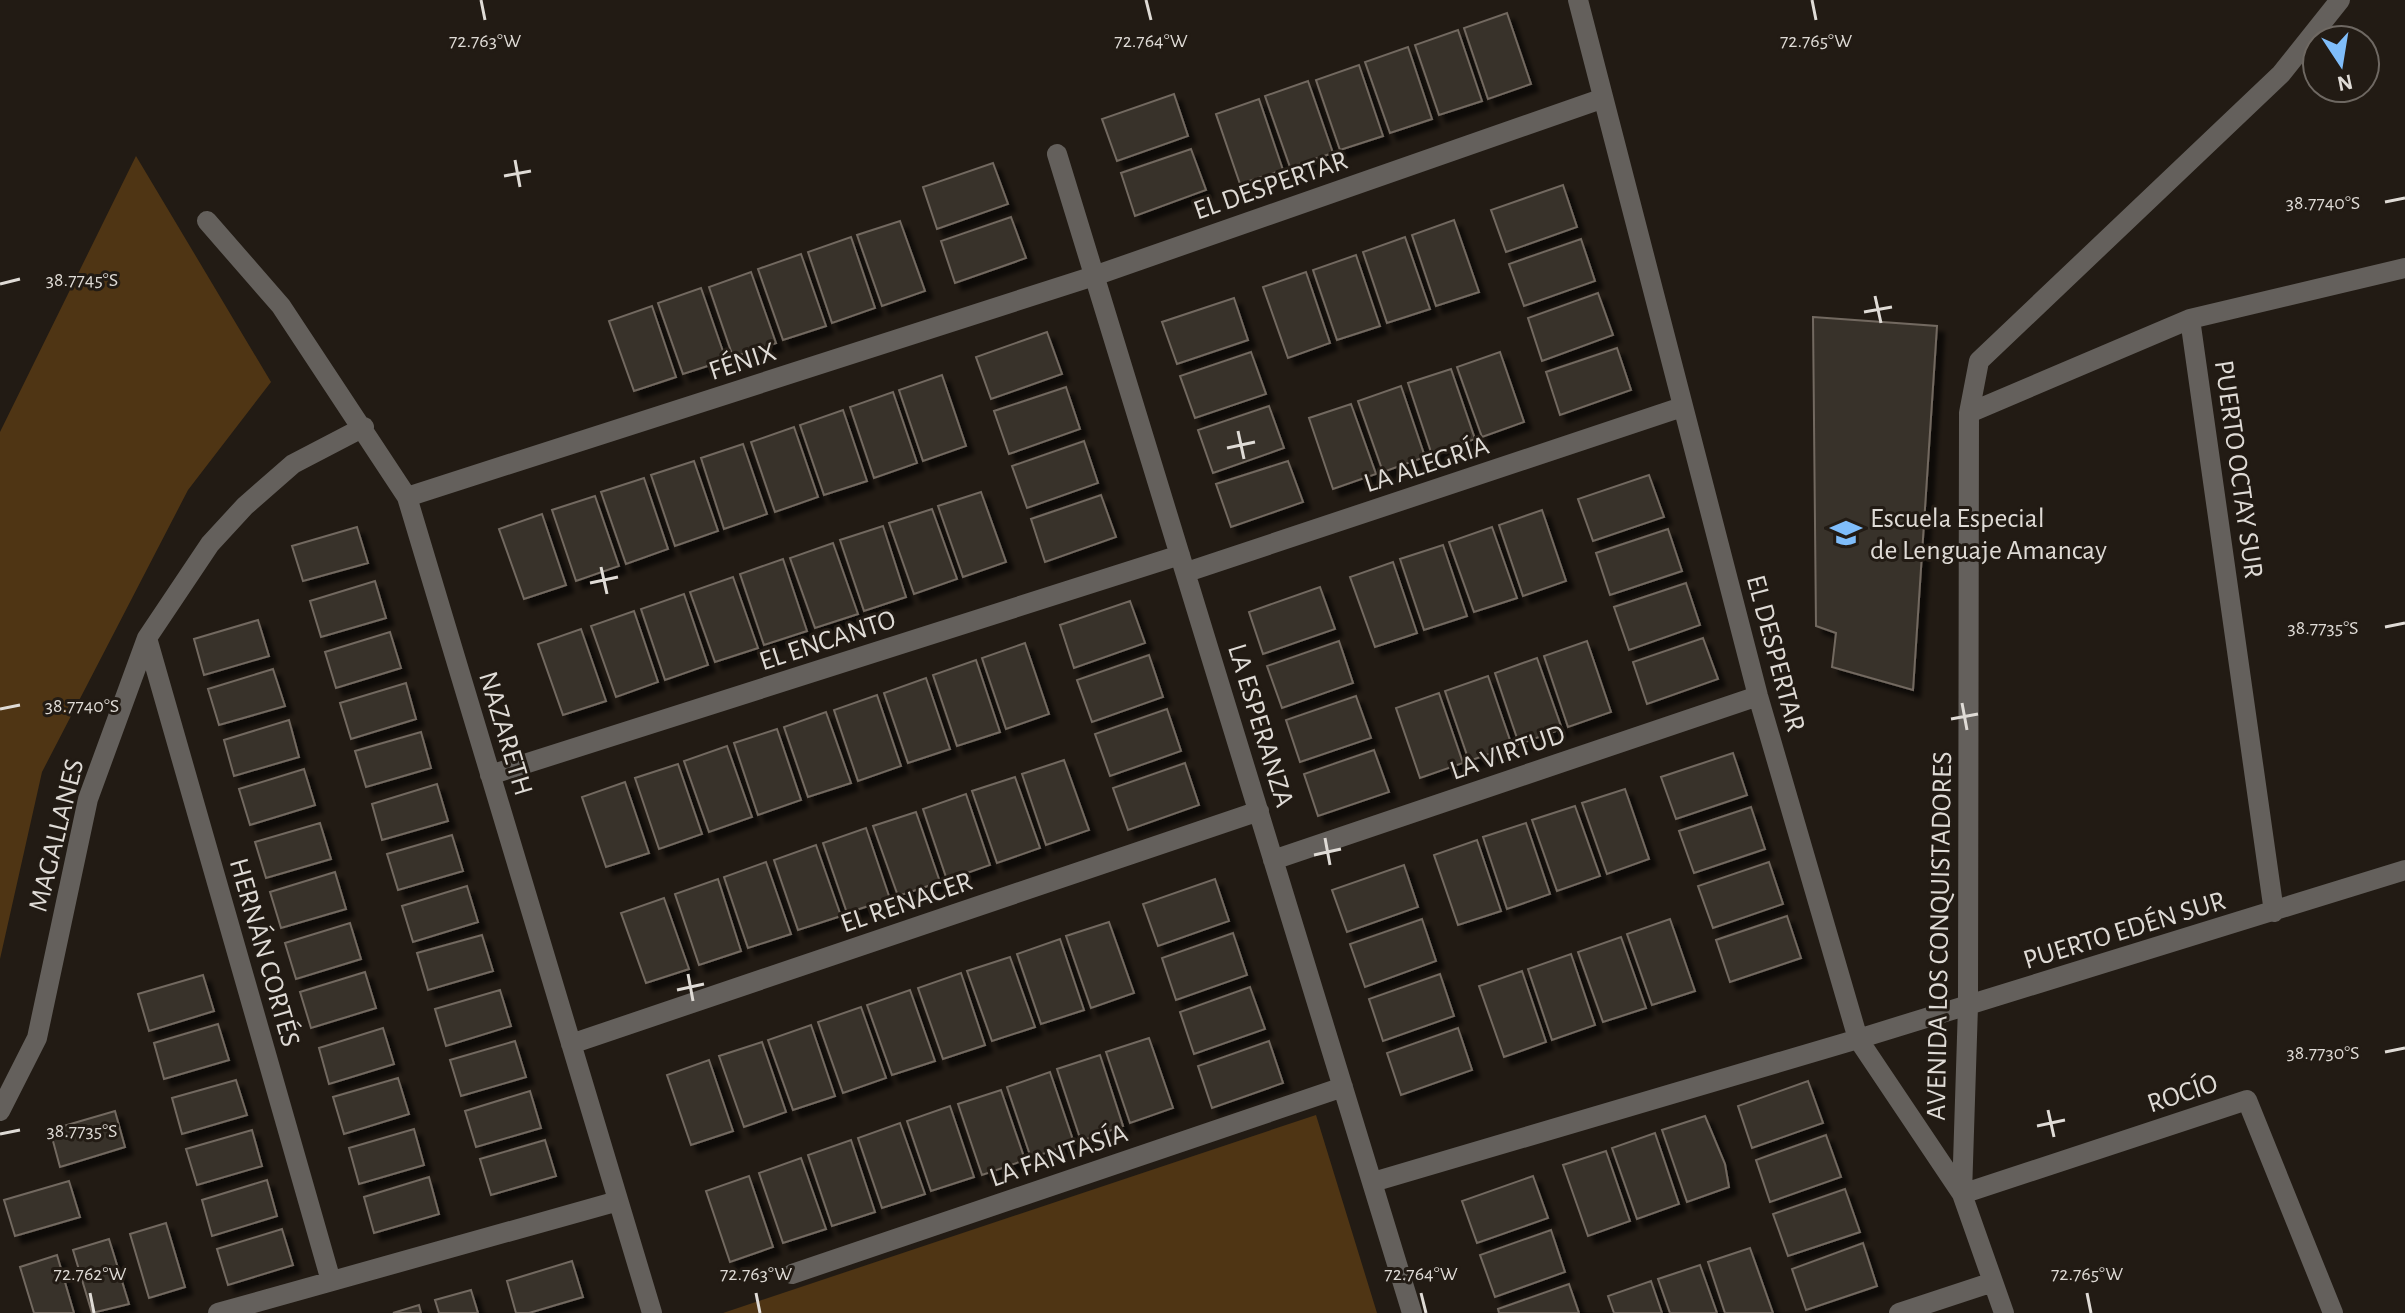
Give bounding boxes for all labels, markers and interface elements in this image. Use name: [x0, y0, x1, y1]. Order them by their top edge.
north arrow: [2301, 24, 2381, 104]
text: 72.763°W: [449, 31, 521, 51]
text: 72.764°W: [1114, 31, 1188, 51]
text: 72.765°W: [1780, 31, 1852, 51]
text: N: [2335, 70, 2355, 95]
street label: EL DESPERTAR: [1190, 146, 1351, 225]
text: 38.7740°S: [2286, 193, 2360, 213]
text: 38.7745°S: [46, 270, 118, 290]
street label: FÉNIX: [705, 335, 780, 386]
street label: PUERTO OCTAY SUR: [2209, 358, 2267, 580]
street label: LA ALEGRÍA: [1360, 429, 1492, 498]
place label: Escuela Especial de Lenguaje Amancay: [1870, 505, 2107, 565]
school or university icon: Escuela Especial de Lenguaje Amancay: [1829, 516, 1863, 550]
street label: EL DESPERTAR: [1741, 572, 1809, 735]
street label: EL ENCANTO: [756, 606, 899, 676]
text: 38.7735°S: [2288, 618, 2358, 638]
street label: LA ESPERANZA: [1222, 641, 1298, 811]
street label: NAZARETH: [473, 668, 537, 799]
text: 38.7740°S: [45, 696, 119, 716]
street label: LA VIRTUD: [1447, 720, 1569, 786]
street label: AVENIDA LOS CONQUISTADORES: [1923, 751, 1957, 1121]
street label: MAGALLANES: [24, 756, 89, 915]
street label: HERNÁN CORTÉS: [224, 854, 307, 1050]
street label: EL RENACER: [837, 867, 976, 938]
street label: PUERTO EDÉN SUR: [2019, 884, 2229, 975]
text: 38.7730°S: [2286, 1043, 2360, 1063]
street label: ROCÍO: [2143, 1067, 2221, 1118]
street label: LA FANTASÍA: [985, 1116, 1131, 1193]
text: 38.7735°S: [47, 1121, 117, 1141]
text: 72.762°W: [54, 1264, 127, 1284]
text: 72.763°W: [720, 1264, 792, 1284]
text: 72.764°W: [1384, 1264, 1458, 1284]
text: 72.765°W: [2051, 1264, 2123, 1284]

